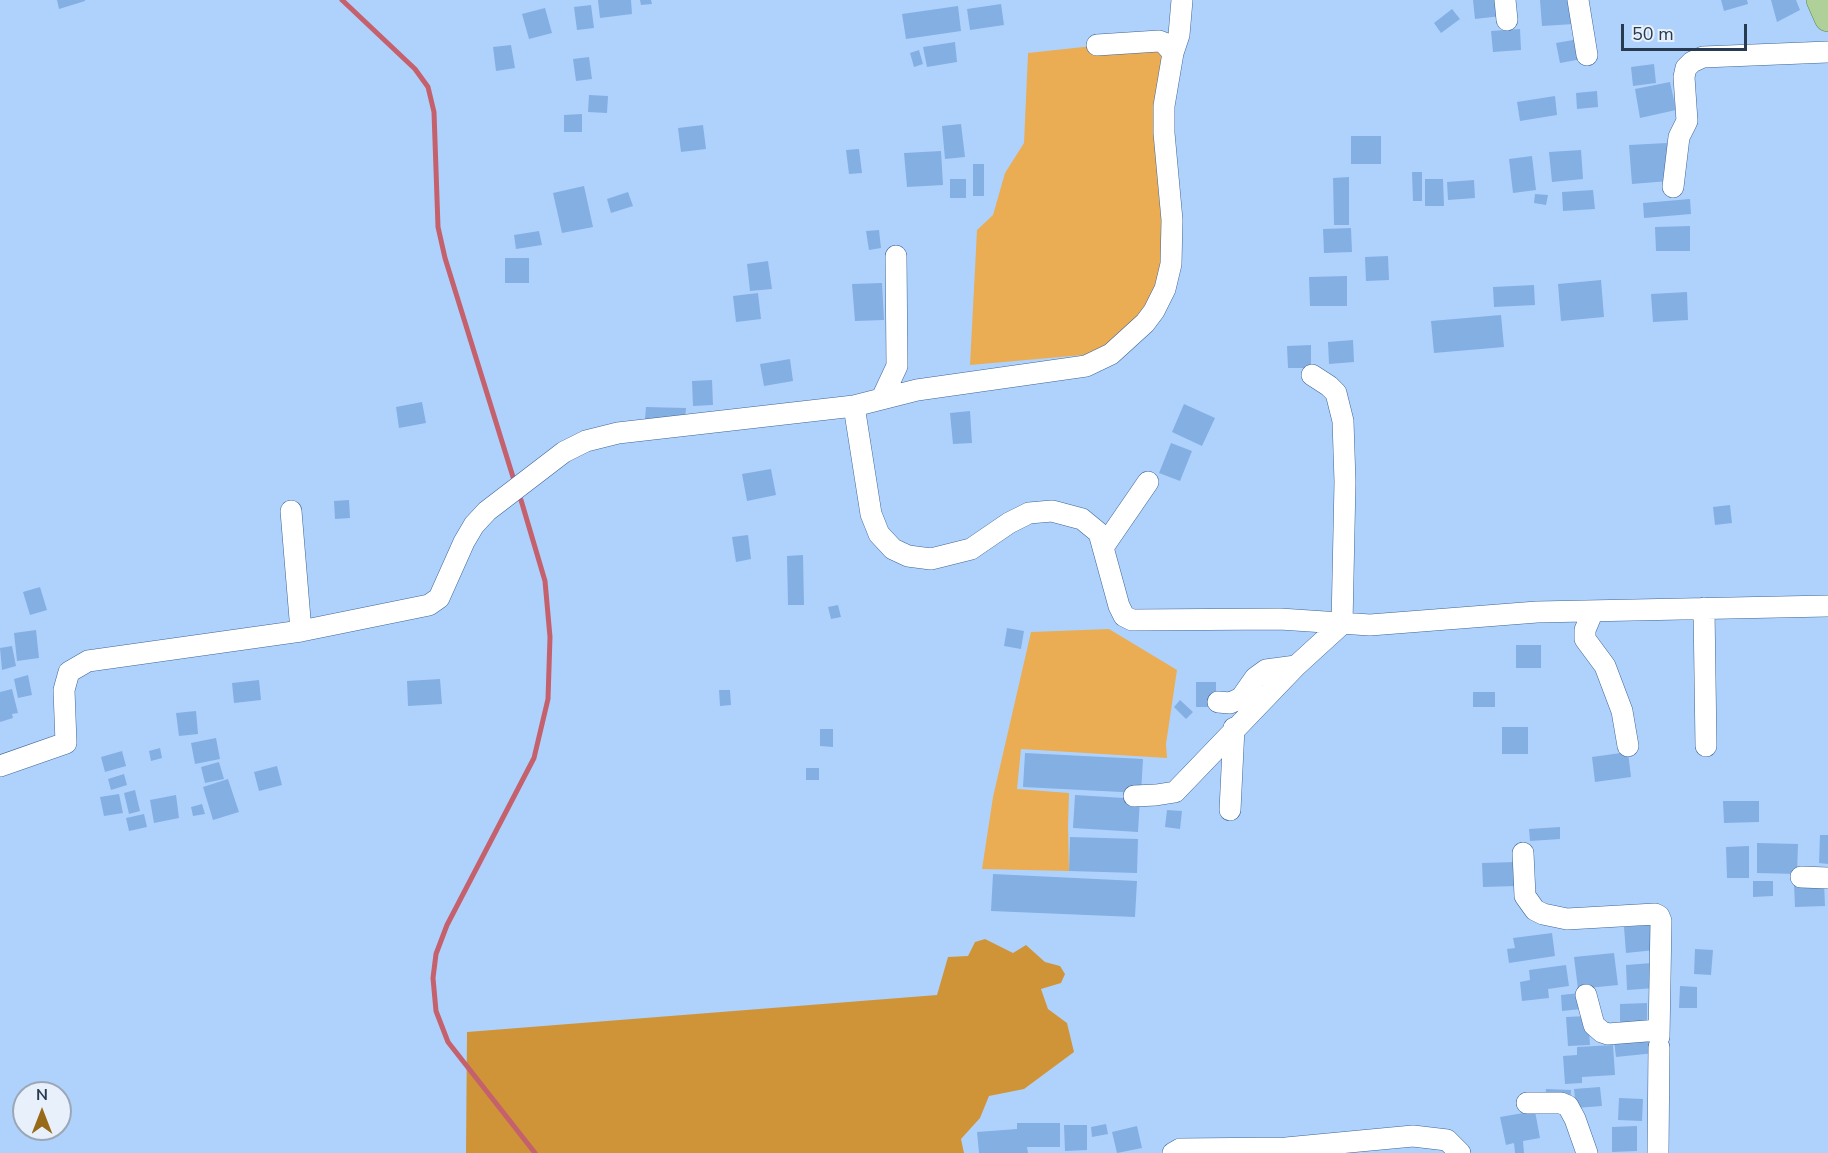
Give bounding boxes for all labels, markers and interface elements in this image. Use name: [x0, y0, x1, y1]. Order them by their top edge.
scale bar: [1624, 12, 1750, 50]
text: 50 m: [1632, 22, 1674, 46]
north arrow: [12, 1081, 72, 1141]
text: N: [36, 1084, 48, 1106]

